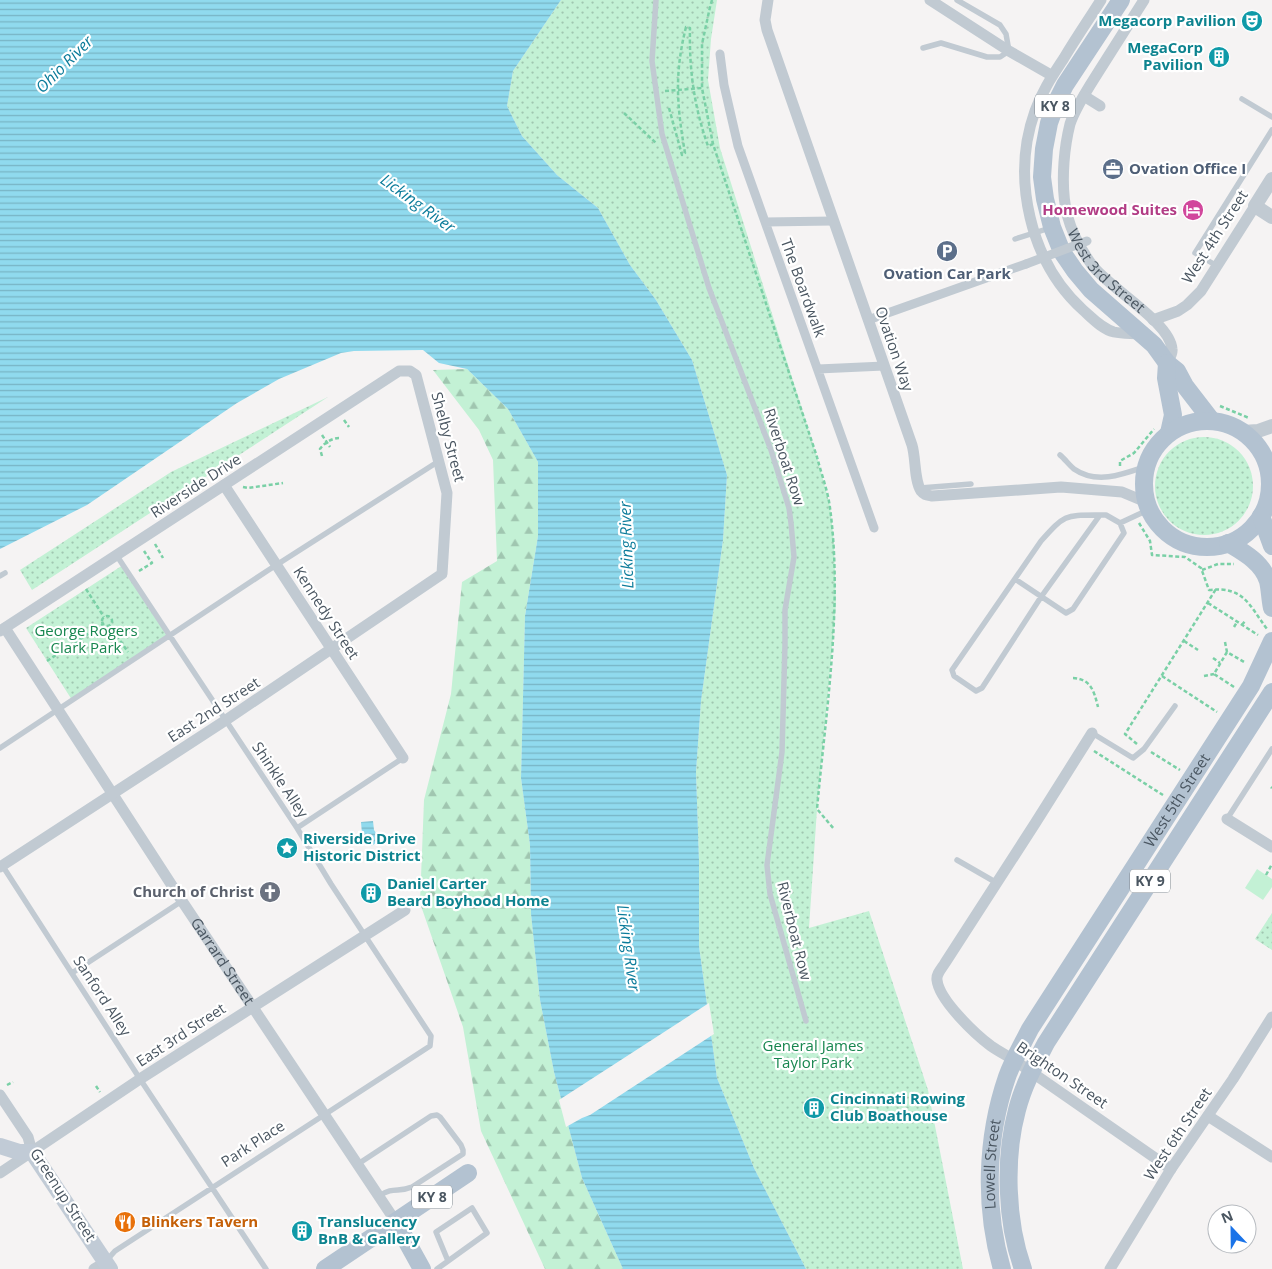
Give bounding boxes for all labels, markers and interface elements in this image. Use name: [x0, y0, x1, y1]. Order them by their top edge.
theatre icon: Megacorp Pavilion: [1240, 9, 1264, 33]
place label: Megacorp Pavilion: [1098, 10, 1236, 30]
water label: Ohio River: [30, 30, 98, 98]
place label: MegaCorp Pavilion: [1127, 37, 1203, 74]
building icon: MegaCorp Pavilion: [1207, 45, 1231, 69]
road number: KY 8: [1035, 94, 1075, 118]
office icon: Ovation Office I: [1101, 157, 1125, 181]
place label: Ovation Office I: [1129, 158, 1246, 178]
water label: Licking River: [376, 168, 460, 238]
street label: West 4th Street: [1176, 186, 1252, 287]
hotel icon: Homewood Suites: [1181, 198, 1205, 222]
place label: Homewood Suites: [1042, 199, 1177, 219]
street label: West 3rd Street: [1064, 225, 1150, 317]
street label: The Boardwalk: [777, 235, 831, 340]
parking icon: Ovation Car Park: [935, 239, 959, 263]
place label: Ovation Car Park: [883, 263, 1011, 283]
street label: Ovation Way: [871, 304, 919, 394]
street label: Shelby Street: [427, 390, 471, 484]
street label: Riverboat Row: [760, 406, 810, 508]
street label: Riverside Drive: [146, 448, 245, 522]
water label: Licking River: [613, 500, 639, 589]
street label: Kennedy Street: [289, 562, 364, 663]
park label: George Rogers Clark Park: [34, 620, 138, 657]
street label: East 2nd Street: [164, 672, 263, 746]
street label: Shinkle Alley: [248, 738, 314, 822]
street label: West 5th Street: [1139, 749, 1214, 851]
place label: Riverside Drive Historic District: [303, 828, 421, 865]
place icon: Riverside Drive Historic District: [275, 836, 299, 860]
road number: KY 9: [1130, 869, 1170, 892]
place label: Daniel Carter Beard Boyhood Home: [387, 873, 549, 910]
street label: Riverboat Row: [773, 879, 817, 982]
church icon: Church of Christ: [258, 880, 282, 904]
place label: Church of Christ: [133, 881, 254, 901]
building icon: Daniel Carter Beard Boyhood Home: [359, 881, 383, 905]
water label: Licking River: [612, 903, 646, 993]
street label: Garrard Street: [187, 913, 259, 1008]
street label: Sanford Alley: [69, 951, 137, 1040]
street label: East 3rd Street: [132, 998, 229, 1071]
park label: General James Taylor Park: [763, 1035, 863, 1072]
street label: Brighton Street: [1013, 1036, 1112, 1112]
street label: West 6th Street: [1139, 1083, 1216, 1184]
place label: Cincinnati Rowing Club Boathouse: [830, 1088, 966, 1125]
building icon: Cincinnati Rowing Club Boathouse: [802, 1096, 826, 1120]
street label: Park Place: [217, 1115, 288, 1171]
street label: Lowell Street: [979, 1117, 1005, 1210]
street label: Greenup Street: [26, 1144, 101, 1245]
road number: KY 8: [412, 1186, 452, 1208]
north arrow: [1207, 1204, 1257, 1254]
text: N: [1218, 1206, 1236, 1227]
restaurant icon: Blinkers Tavern: [113, 1210, 137, 1234]
place label: Blinkers Tavern: [141, 1211, 258, 1231]
place label: Translucency BnB & Gallery: [318, 1211, 421, 1248]
building icon: Translucency BnB & Gallery: [290, 1219, 314, 1243]

